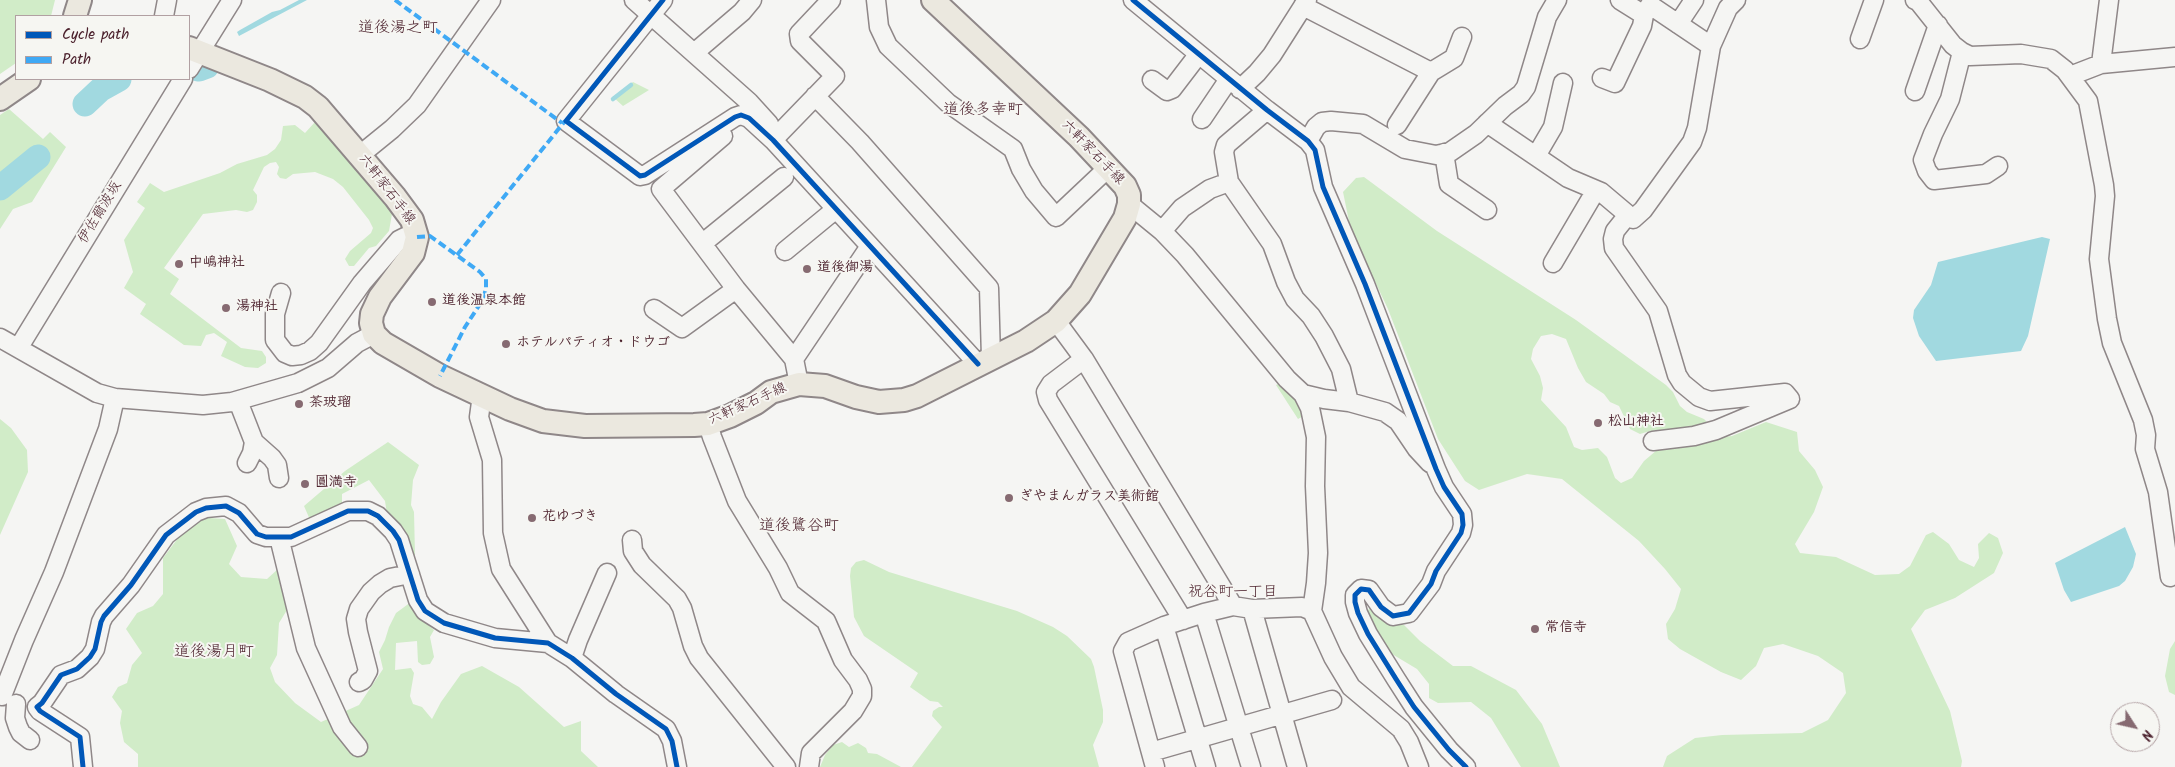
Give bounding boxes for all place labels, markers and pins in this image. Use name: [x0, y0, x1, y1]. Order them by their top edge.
place label: 中嶋神社: [189, 256, 245, 272]
marker: 中嶋神社: [173, 258, 185, 270]
place label: 道後御湯: [817, 261, 873, 277]
marker: 道後御湯: [801, 263, 813, 275]
place label: 道後温泉本館: [442, 294, 526, 310]
marker: 道後温泉本館: [426, 296, 438, 308]
place label: 湯神社: [236, 300, 278, 316]
marker: 湯神社: [220, 302, 232, 314]
place label: ホテルパティオ・ドウゴ: [516, 336, 670, 352]
marker: ホテルパティオ・ドウゴ: [500, 338, 512, 350]
place label: 茶玻瑠: [309, 396, 351, 412]
marker: 茶玻瑠: [293, 398, 305, 410]
place label: 松山神社: [1608, 415, 1664, 431]
marker: 松山神社: [1592, 417, 1604, 429]
place label: 圓満寺: [315, 476, 357, 492]
marker: 圓満寺: [299, 478, 311, 490]
place label: ぎやまんガラス美術館: [1019, 490, 1159, 506]
marker: ぎやまんガラス美術館: [1003, 492, 1015, 504]
place label: 花ゆづき: [542, 510, 598, 526]
marker: 花ゆづき: [526, 512, 538, 524]
place label: 常信寺: [1545, 621, 1587, 637]
marker: 常信寺: [1529, 623, 1541, 635]

